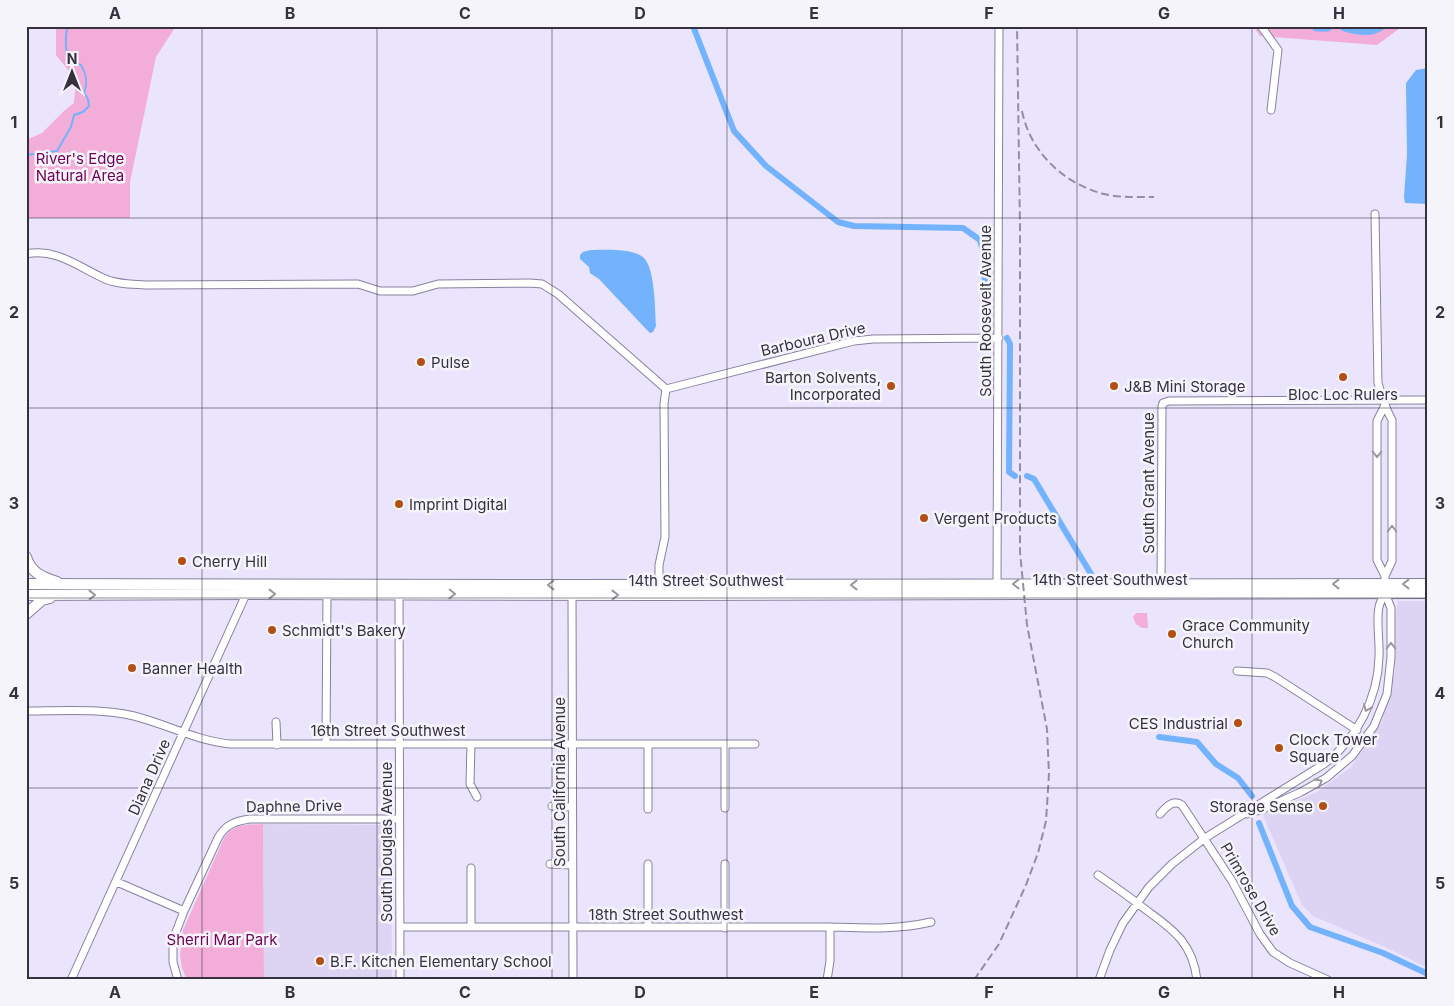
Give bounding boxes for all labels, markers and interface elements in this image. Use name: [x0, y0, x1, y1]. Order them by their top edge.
text: A: [109, 3, 121, 23]
text: B: [285, 3, 295, 23]
text: C: [459, 3, 471, 23]
text: D: [634, 3, 646, 23]
text: E: [809, 3, 819, 23]
text: F: [984, 3, 994, 23]
text: G: [1158, 3, 1170, 23]
text: H: [1333, 3, 1345, 23]
north arrow: [48, 48, 98, 98]
text: N: [67, 50, 77, 67]
text: 1: [11, 112, 17, 132]
text: 1: [1437, 112, 1443, 132]
park label: River's Edge Natural Area: [36, 149, 124, 185]
street label: South Roosevelt Avenue: [976, 225, 995, 397]
text: 2: [9, 302, 19, 322]
text: 2: [1435, 302, 1445, 322]
street label: Barboura Drive: [759, 318, 867, 360]
place label: Pulse: [431, 353, 470, 372]
marker: Pulse: [415, 356, 427, 368]
place label: Barton Solvents, Incorporated: [765, 368, 881, 404]
marker: Bloc Loc Rulers: [1337, 371, 1349, 383]
place label: J&B Mini Storage: [1124, 377, 1246, 396]
marker: Barton Solvents, Incorporated: [885, 380, 897, 392]
marker: J&B Mini Storage: [1108, 380, 1120, 392]
place label: Bloc Loc Rulers: [1288, 385, 1398, 404]
street label: South Grant Avenue: [1139, 412, 1158, 554]
one-way arrow: [1372, 450, 1382, 458]
text: 3: [9, 493, 19, 513]
text: 3: [1435, 493, 1445, 513]
place label: Imprint Digital: [409, 495, 507, 514]
marker: Imprint Digital: [393, 498, 405, 510]
place label: Vergent Products: [934, 509, 1057, 528]
marker: Vergent Products: [918, 512, 930, 524]
one-way arrow: [1387, 525, 1397, 532]
place label: Cherry Hill: [192, 552, 267, 571]
marker: Cherry Hill: [176, 555, 188, 567]
street label: 14th Street Southwest: [1032, 570, 1188, 589]
street label: 14th Street Southwest: [628, 571, 784, 590]
one-way arrow: [1012, 579, 1020, 589]
one-way arrow: [1332, 579, 1340, 589]
one-way arrow: [1402, 579, 1410, 589]
one-way arrow: [547, 580, 554, 590]
one-way arrow: [849, 580, 857, 590]
one-way arrow: [269, 589, 277, 599]
one-way arrow: [449, 589, 457, 599]
one-way arrow: [89, 590, 97, 600]
one-way arrow: [612, 590, 619, 600]
place label: Grace Community Church: [1182, 616, 1311, 652]
place label: Schmidt's Bakery: [282, 621, 407, 640]
marker: Schmidt's Bakery: [266, 624, 278, 636]
marker: Grace Community Church: [1166, 628, 1178, 640]
one-way arrow: [1386, 642, 1396, 650]
place label: Banner Health: [142, 659, 243, 678]
marker: Banner Health: [126, 662, 138, 674]
text: 4: [9, 683, 20, 703]
text: 4: [1435, 683, 1446, 703]
street label: South California Avenue: [550, 697, 569, 867]
one-way arrow: [1363, 703, 1374, 712]
place label: CES Industrial: [1129, 714, 1228, 733]
marker: CES Industrial: [1232, 717, 1244, 729]
street label: 16th Street Southwest: [311, 721, 465, 740]
place label: Clock Tower Square: [1289, 730, 1378, 766]
street label: Diana Drive: [124, 736, 174, 818]
marker: Clock Tower Square: [1273, 742, 1285, 754]
street label: South Douglas Avenue: [377, 762, 396, 922]
one-way arrow: [1313, 779, 1322, 789]
street label: Daphne Drive: [246, 796, 342, 816]
place label: Storage Sense: [1209, 797, 1313, 816]
marker: Storage Sense: [1317, 800, 1329, 812]
street label: Primrose Drive: [1217, 839, 1285, 939]
text: 5: [9, 873, 19, 893]
text: 5: [1435, 873, 1445, 893]
street label: 18th Street Southwest: [589, 905, 743, 924]
park label: Sherri Mar Park: [167, 930, 278, 949]
place label: B.F. Kitchen Elementary School: [330, 952, 552, 971]
marker: B.F. Kitchen Elementary School: [314, 955, 326, 967]
text: A: [109, 982, 121, 1002]
text: B: [285, 982, 295, 1002]
text: C: [459, 982, 471, 1002]
text: D: [634, 982, 646, 1002]
text: E: [809, 982, 819, 1002]
text: F: [984, 982, 994, 1002]
text: G: [1158, 982, 1170, 1002]
text: H: [1333, 982, 1345, 1002]

